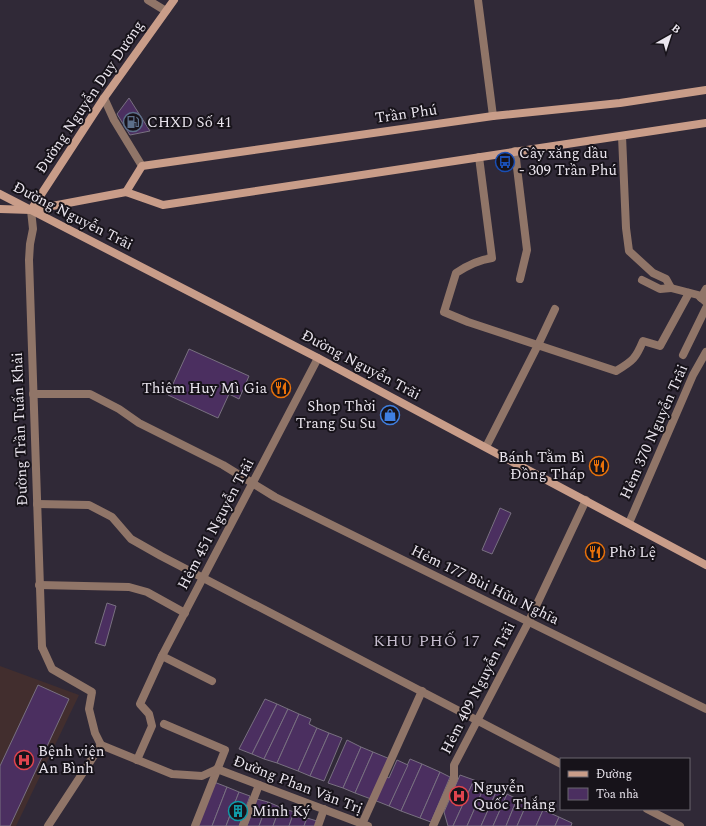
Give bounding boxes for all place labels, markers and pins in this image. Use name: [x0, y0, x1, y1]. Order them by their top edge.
fuel station icon: CHXD Số 41: [122, 111, 144, 133]
place label: CHXD Số 41: [147, 111, 232, 134]
place label: Cây xăng dầu - 309 Trần Phú: [519, 142, 617, 182]
bus stop icon: Cây xăng dầu - 309 Trần Phú: [494, 151, 516, 173]
place label: Thiêm Huy Mì Gia: [142, 377, 268, 400]
restaurant icon: Thiêm Huy Mì Gia: [270, 377, 292, 399]
place label: Shop Thời Trang Su Su: [296, 395, 376, 435]
shop icon: Shop Thời Trang Su Su: [379, 404, 401, 426]
place label: Bánh Tằm Bì Đồng Tháp: [499, 446, 585, 486]
restaurant icon: Bánh Tằm Bì Đồng Tháp: [588, 455, 610, 477]
restaurant icon: Phở Lệ: [584, 541, 606, 563]
place label: Phở Lệ: [609, 541, 656, 564]
place label: Bệnh viện An Bình: [38, 740, 105, 780]
hospital icon: Bệnh viện An Bình: [13, 749, 35, 771]
place label: Nguyễn Quốc Thắng: [473, 776, 556, 816]
hospital icon: Nguyễn Quốc Thắng: [448, 785, 470, 807]
building icon: Minh Ký: [227, 800, 249, 822]
place label: Minh Ký: [252, 800, 311, 823]

